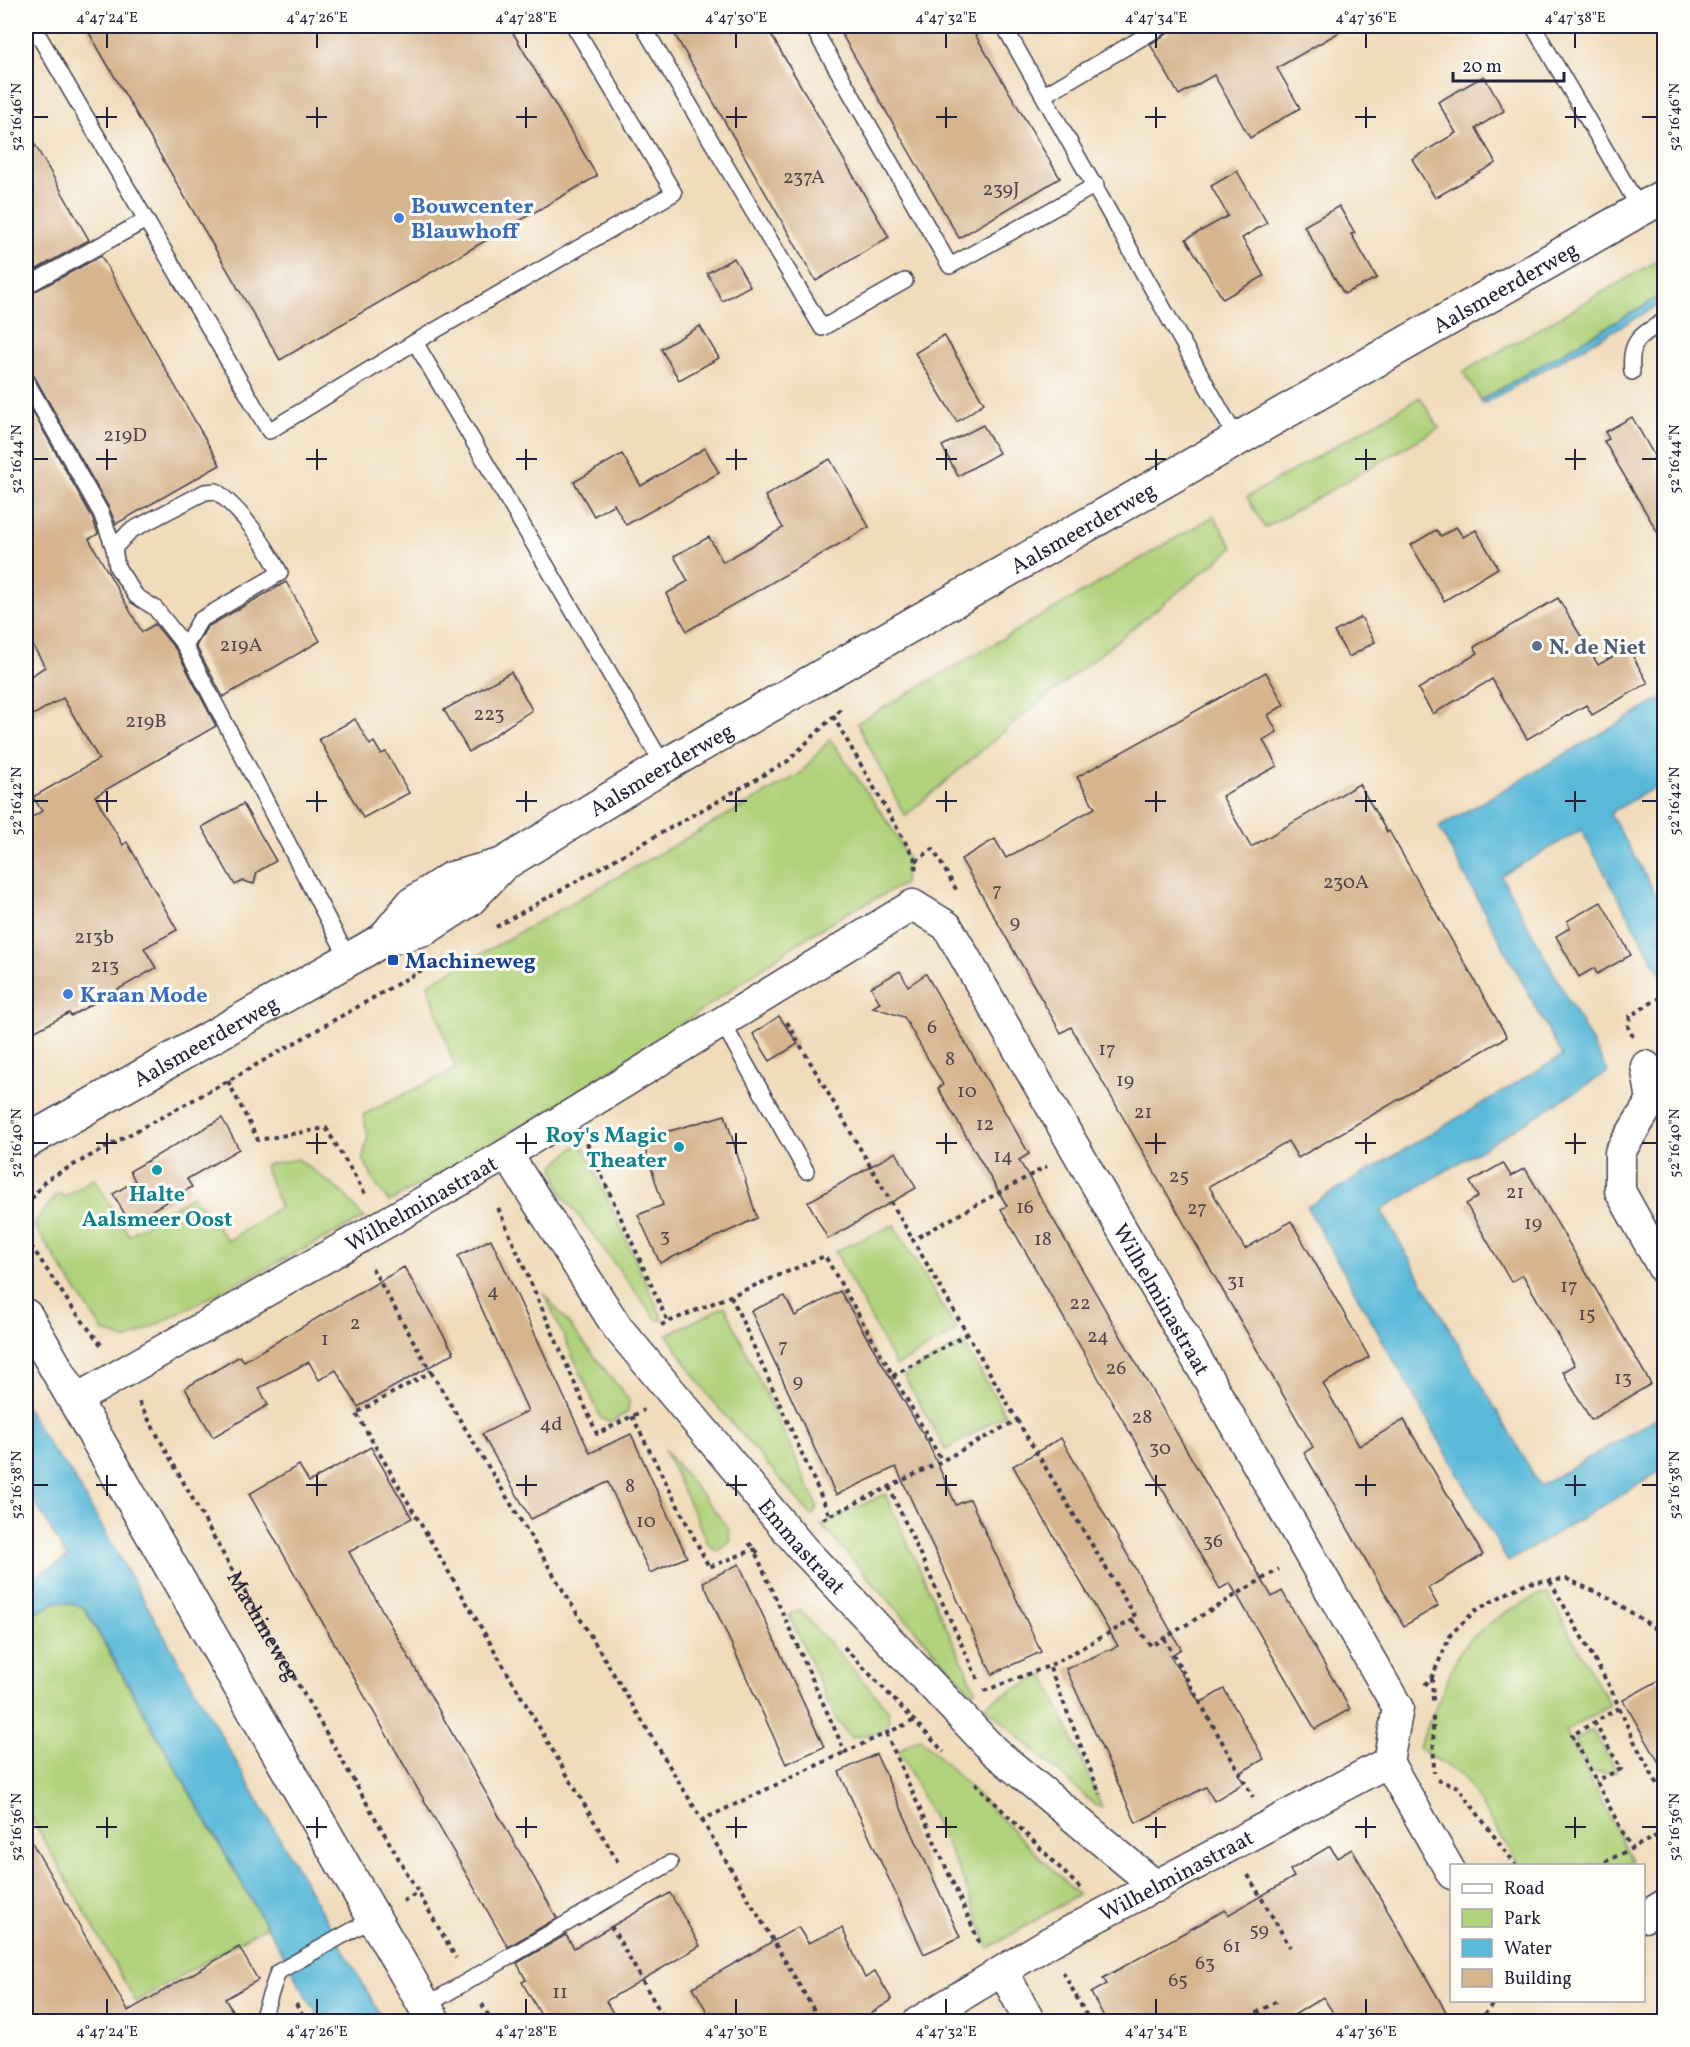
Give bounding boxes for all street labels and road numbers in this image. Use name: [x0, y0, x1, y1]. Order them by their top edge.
street label: Aalsmeerderweg: [1428, 235, 1584, 343]
street label: Aalsmeerderweg: [1006, 476, 1162, 583]
street label: Aalsmeerderweg: [584, 716, 740, 826]
street label: Aalsmeerderweg: [128, 989, 285, 1096]
street label: Wilhelminastraat: [340, 1149, 504, 1261]
street label: Wilhelminastraat: [1104, 1219, 1216, 1382]
street label: Emmastraat: [749, 1493, 852, 1603]
street label: Machineweg: [218, 1566, 306, 1687]
street label: Wilhelminastraat: [1094, 1823, 1260, 1931]

